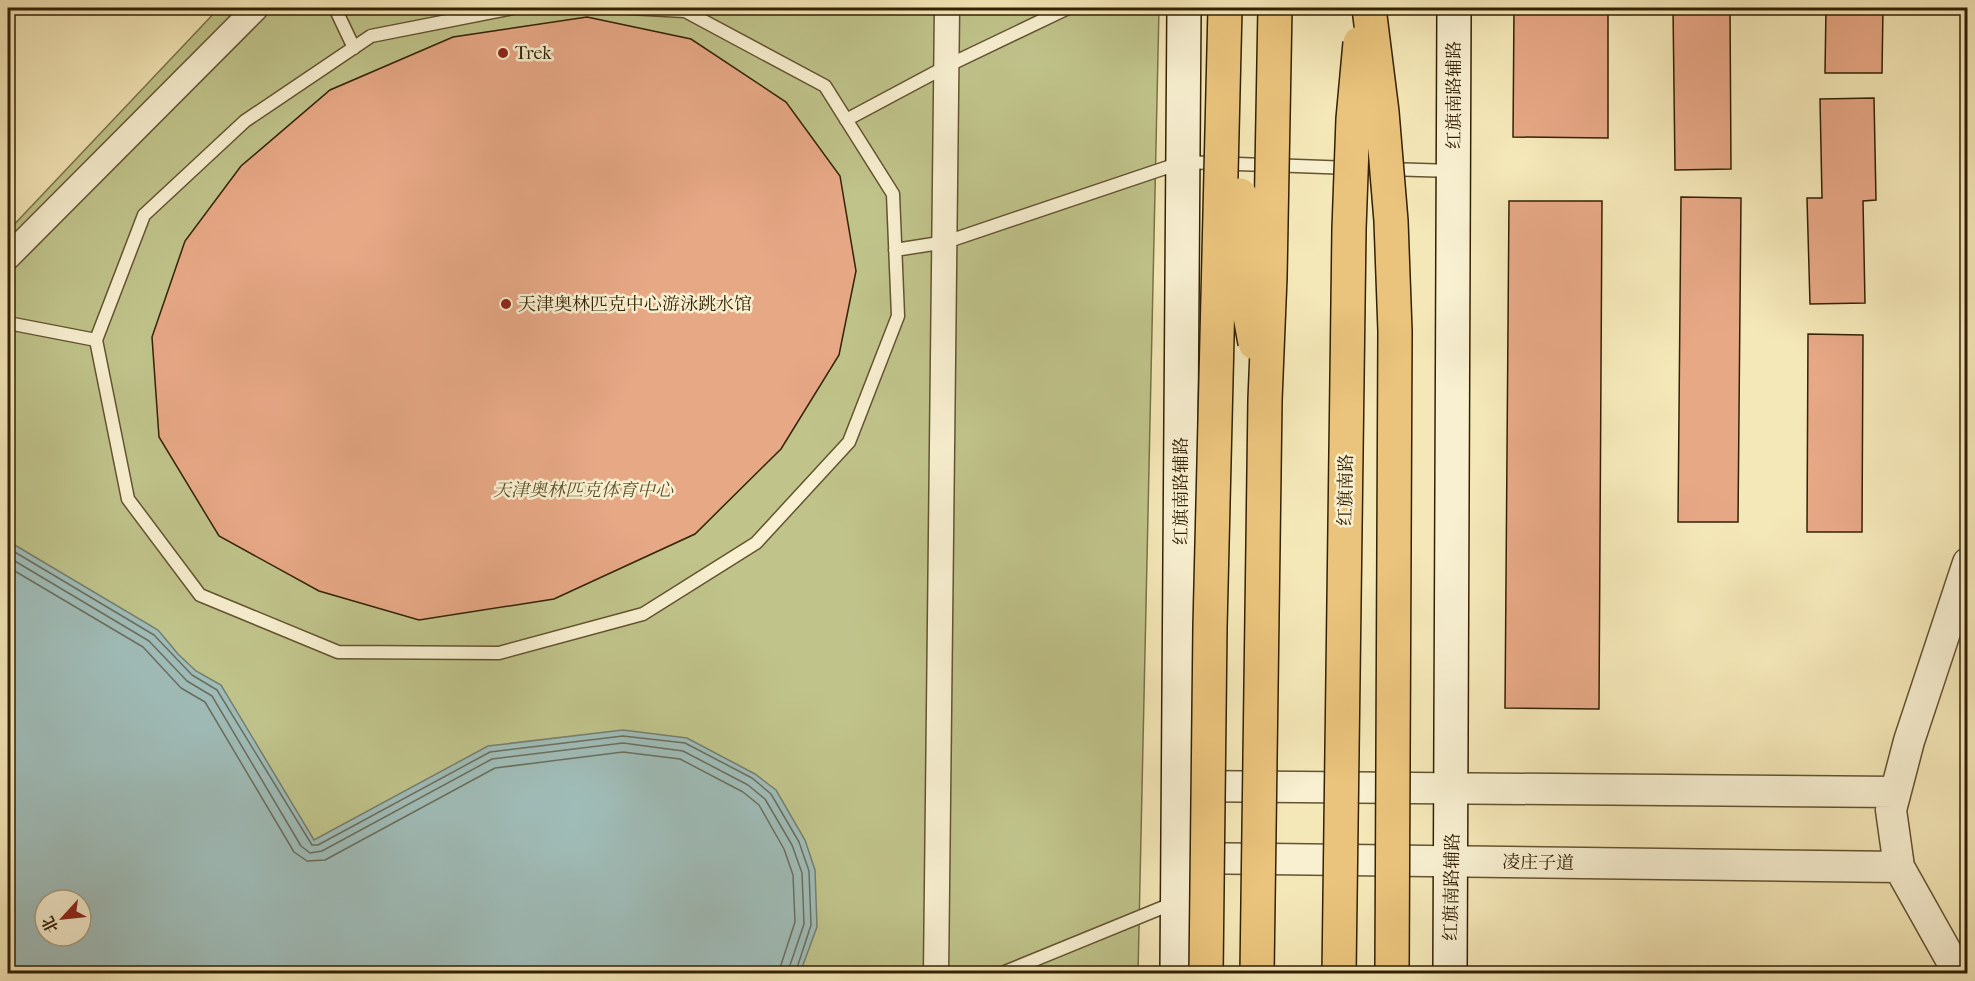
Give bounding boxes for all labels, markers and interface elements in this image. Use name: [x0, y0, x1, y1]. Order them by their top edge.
street label: 红旗南路辅路: [1444, 41, 1465, 149]
place label: Trek: [515, 43, 552, 64]
marker: Trek: [496, 46, 510, 60]
place label: 天津奥林匹克中心游泳跳水馆: [518, 294, 752, 315]
marker: 天津奥林匹克中心游泳跳水馆: [499, 297, 513, 311]
street label: 红旗南路辅路: [1171, 437, 1192, 545]
street label: 红旗南路: [1335, 454, 1357, 526]
park label: 天津奥林匹克体育中心: [493, 480, 674, 501]
street label: 红旗南路辅路: [1441, 833, 1463, 941]
street label: 凌庄子道: [1502, 852, 1574, 874]
north arrow: [33, 888, 93, 948]
text: 北: [38, 913, 62, 936]

